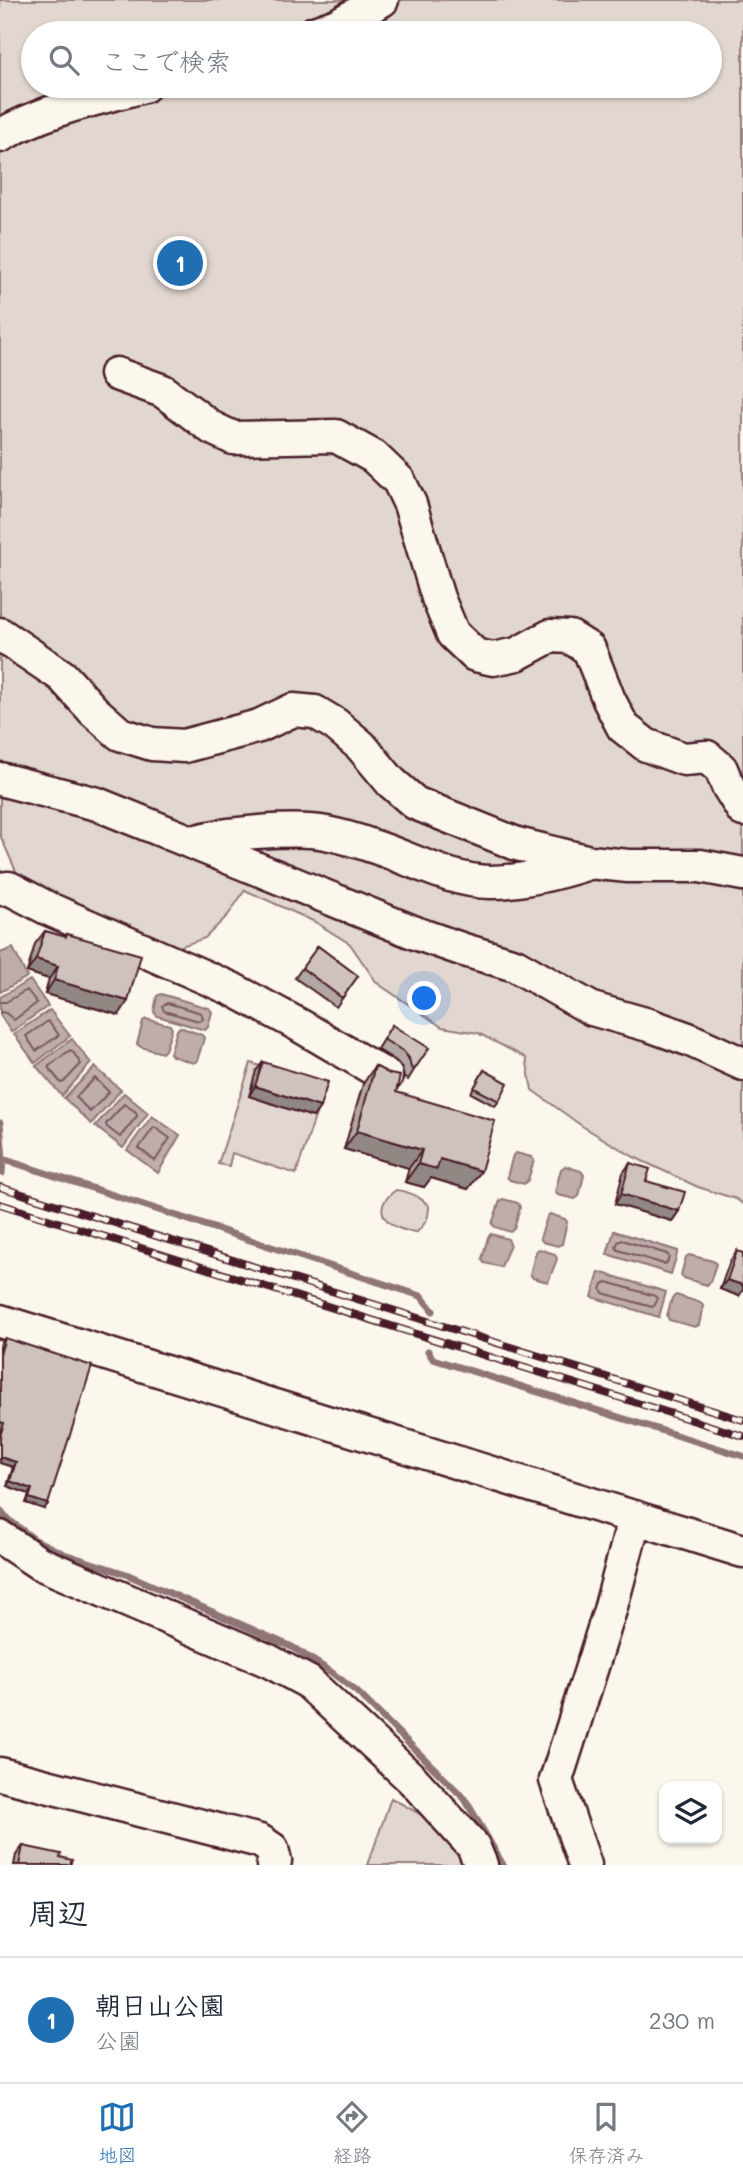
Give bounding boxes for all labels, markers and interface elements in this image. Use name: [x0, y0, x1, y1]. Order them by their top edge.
search box: [21, 21, 722, 98]
icon: search: [45, 41, 83, 79]
text: ここで検索: [101, 44, 231, 78]
pin: 1: [157, 237, 203, 289]
your location: [407, 981, 441, 1015]
map controls: [659, 1781, 722, 1844]
button: layers: [659, 1781, 722, 1844]
text: 周辺: [28, 1892, 88, 1932]
text: 朝日山公園: [95, 1988, 225, 2022]
text: 1: [46, 2005, 56, 2035]
text: 230 m: [649, 2005, 715, 2035]
text: 公園: [95, 2025, 141, 2055]
tab: 地図: [98, 2098, 137, 2167]
tab: 経路: [333, 2098, 372, 2167]
tab: 保存済み: [568, 2098, 645, 2167]

